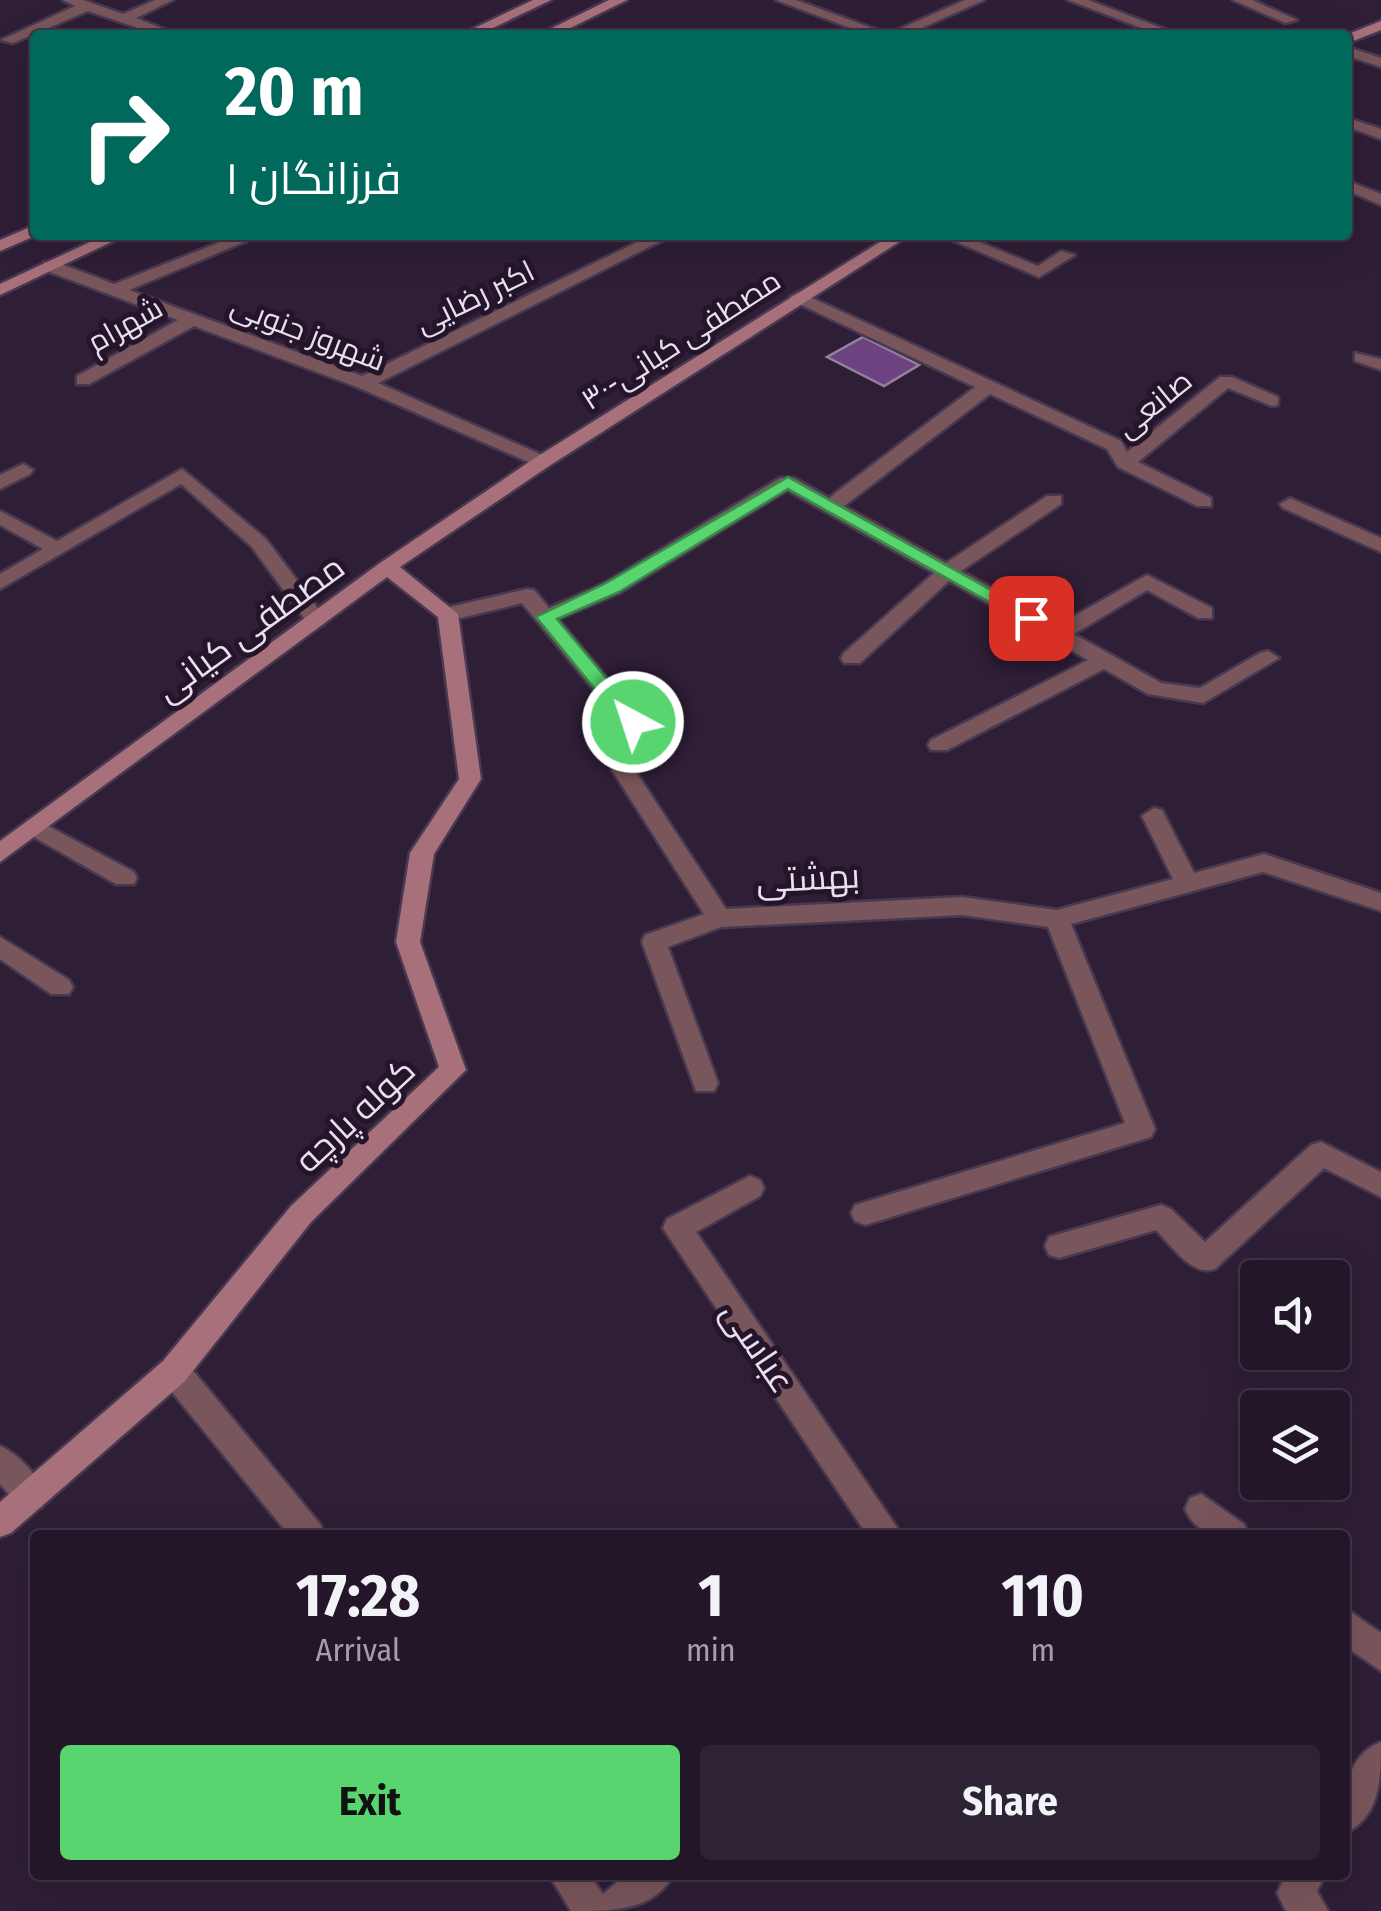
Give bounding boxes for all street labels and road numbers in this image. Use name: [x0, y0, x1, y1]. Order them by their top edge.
street label: اکبر رضایی: [410, 253, 540, 341]
street label: ۳۰-مصطفی کیانی: [575, 262, 787, 418]
street label: شهروز جنوبی: [226, 287, 390, 379]
street label: شهرام: [81, 290, 170, 362]
street label: صانعی: [1109, 363, 1199, 445]
street label: مصطفی کیانی: [148, 546, 352, 710]
street label: بهشتی: [755, 854, 861, 902]
street label: کوله پارچه: [286, 1049, 425, 1183]
street label: عباسی: [712, 1293, 804, 1401]

